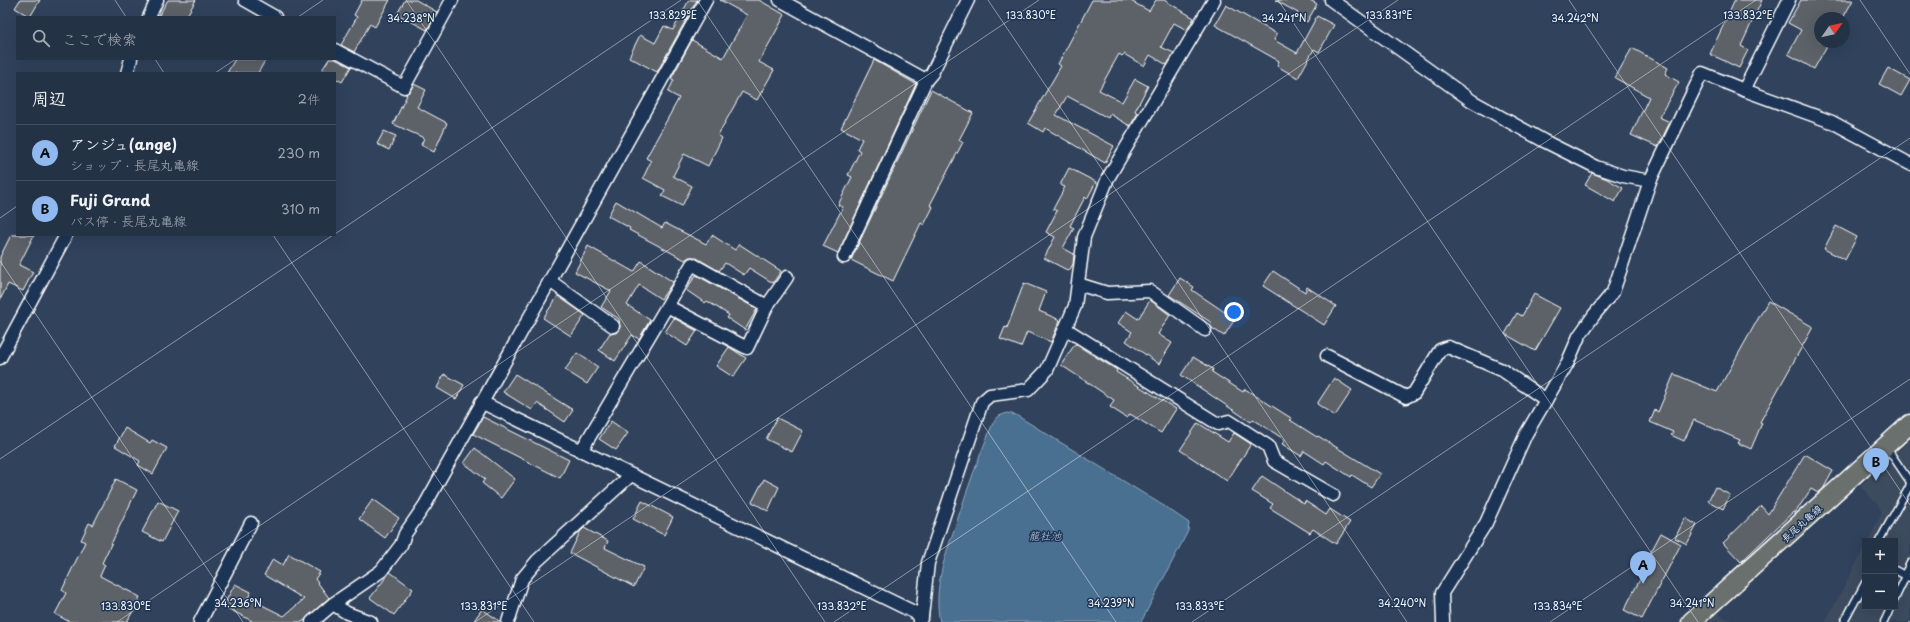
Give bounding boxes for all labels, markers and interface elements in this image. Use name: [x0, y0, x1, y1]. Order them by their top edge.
text: 133.829°E: [649, 7, 697, 22]
text: 133.830°E: [1006, 7, 1056, 22]
text: 133.831°E: [1366, 7, 1412, 22]
text: 133.832°E: [1723, 7, 1773, 22]
text: 34.238°N: [387, 10, 435, 25]
text: 34.241°N: [1261, 10, 1307, 25]
text: 34.242°N: [1551, 10, 1599, 25]
north arrow: [1814, 12, 1850, 48]
search box: [16, 16, 336, 60]
icon: search: [30, 27, 52, 49]
text: ここで検索: [62, 27, 137, 50]
text: 周辺: [32, 85, 66, 111]
text: 2件: [298, 89, 320, 108]
text: アンジュ(ange): [70, 132, 177, 155]
text: A: [40, 143, 50, 162]
text: 230 m: [278, 143, 320, 162]
text: ショップ · 長尾丸亀線: [70, 155, 199, 174]
text: Fuji Grand: [70, 188, 150, 211]
text: B: [41, 199, 49, 218]
text: 310 m: [281, 199, 320, 218]
text: バス停 · 長尾丸亀線: [70, 211, 186, 230]
your location: [1224, 302, 1244, 322]
pin: B: [1863, 448, 1889, 481]
street label: 長尾丸亀線: [1777, 501, 1825, 545]
water label: 龍社池: [1029, 527, 1062, 544]
map controls: [1862, 538, 1898, 610]
button: +: [1862, 538, 1898, 574]
pin: A: [1630, 551, 1656, 584]
button: −: [1862, 574, 1898, 610]
text: 34.236°N: [214, 595, 262, 610]
text: 34.239°N: [1087, 595, 1135, 610]
text: 34.240°N: [1378, 595, 1426, 610]
text: 34.241°N: [1669, 595, 1715, 610]
text: 133.830°E: [101, 598, 151, 613]
text: 133.831°E: [461, 598, 507, 613]
text: 133.832°E: [817, 598, 867, 613]
text: 133.833°E: [1175, 598, 1225, 613]
text: 133.834°E: [1533, 598, 1583, 613]

